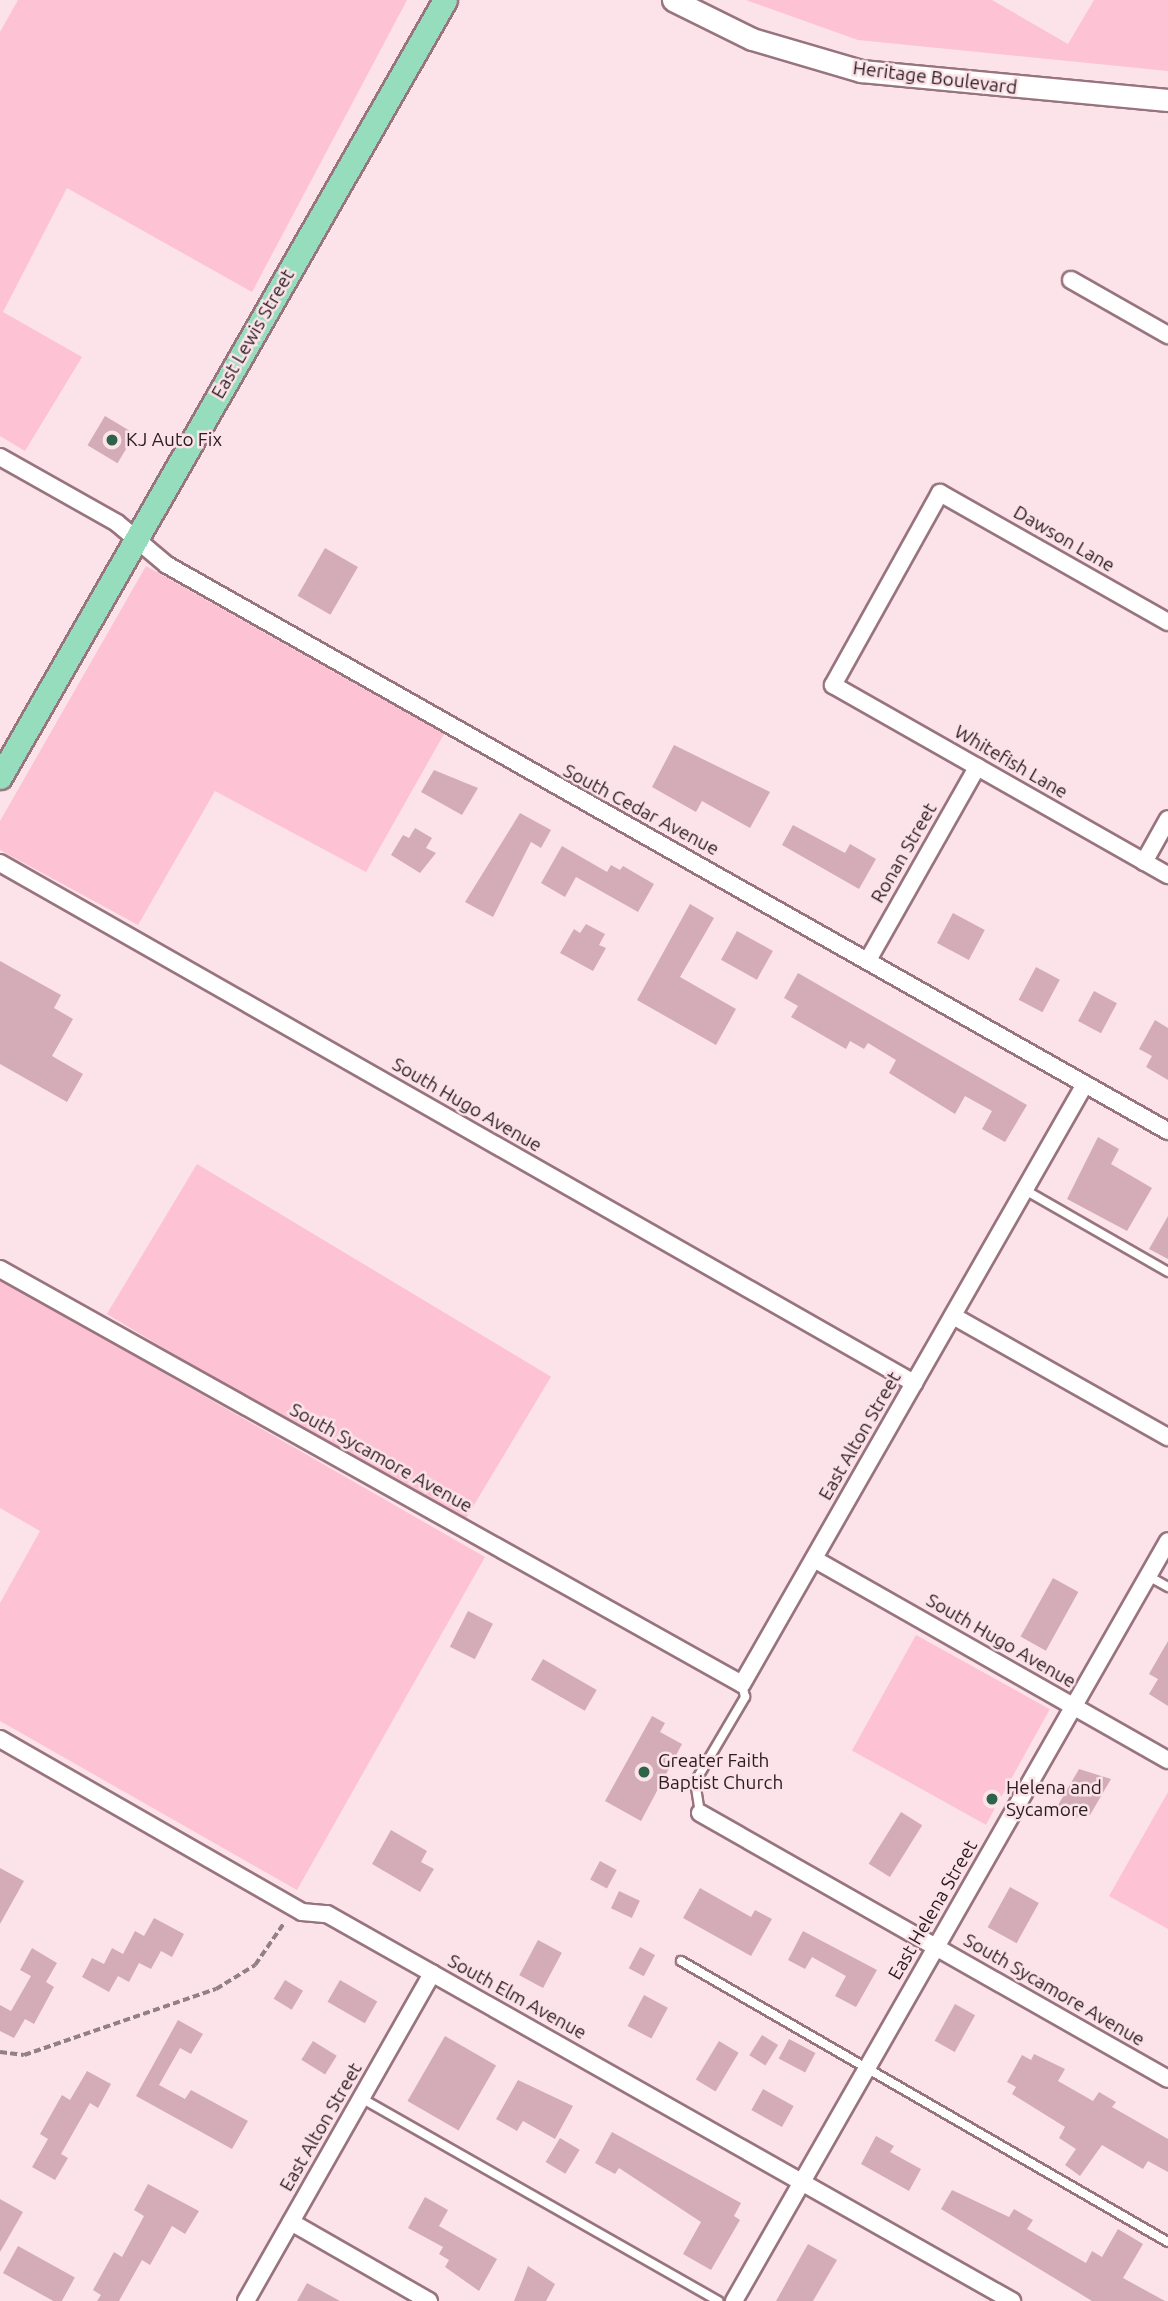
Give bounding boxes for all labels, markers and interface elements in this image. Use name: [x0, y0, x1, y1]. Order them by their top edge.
street label: Heritage Boulevard: [852, 57, 1018, 99]
street label: East Lewis Street: [207, 265, 299, 403]
place label: KJ Auto Fix: [126, 429, 222, 451]
marker: KJ Auto Fix: [104, 432, 120, 448]
street label: Dawson Lane: [1009, 501, 1119, 577]
street label: Whitefish Lane: [950, 720, 1072, 804]
street label: South Cedar Avenue: [559, 759, 723, 861]
street label: Ronan Street: [866, 799, 942, 907]
street label: South Hugo Avenue: [388, 1053, 546, 1157]
street label: East Alton Street: [814, 1368, 906, 1504]
street label: South Sycamore Avenue: [286, 1398, 476, 1518]
street label: South Hugo Avenue: [922, 1589, 1080, 1693]
place label: Greater Faith Baptist Church: [658, 1750, 783, 1794]
marker: Greater Faith Baptist Church: [636, 1764, 652, 1780]
place label: Helena and Sycamore: [1006, 1777, 1102, 1821]
marker: Helena and Sycamore: [984, 1791, 1000, 1807]
street label: East Helena Street: [884, 1836, 982, 1984]
street label: South Sycamore Avenue: [959, 1929, 1149, 2051]
street label: South Elm Avenue: [444, 1949, 590, 2045]
street label: East Alton Street: [275, 2059, 367, 2195]

